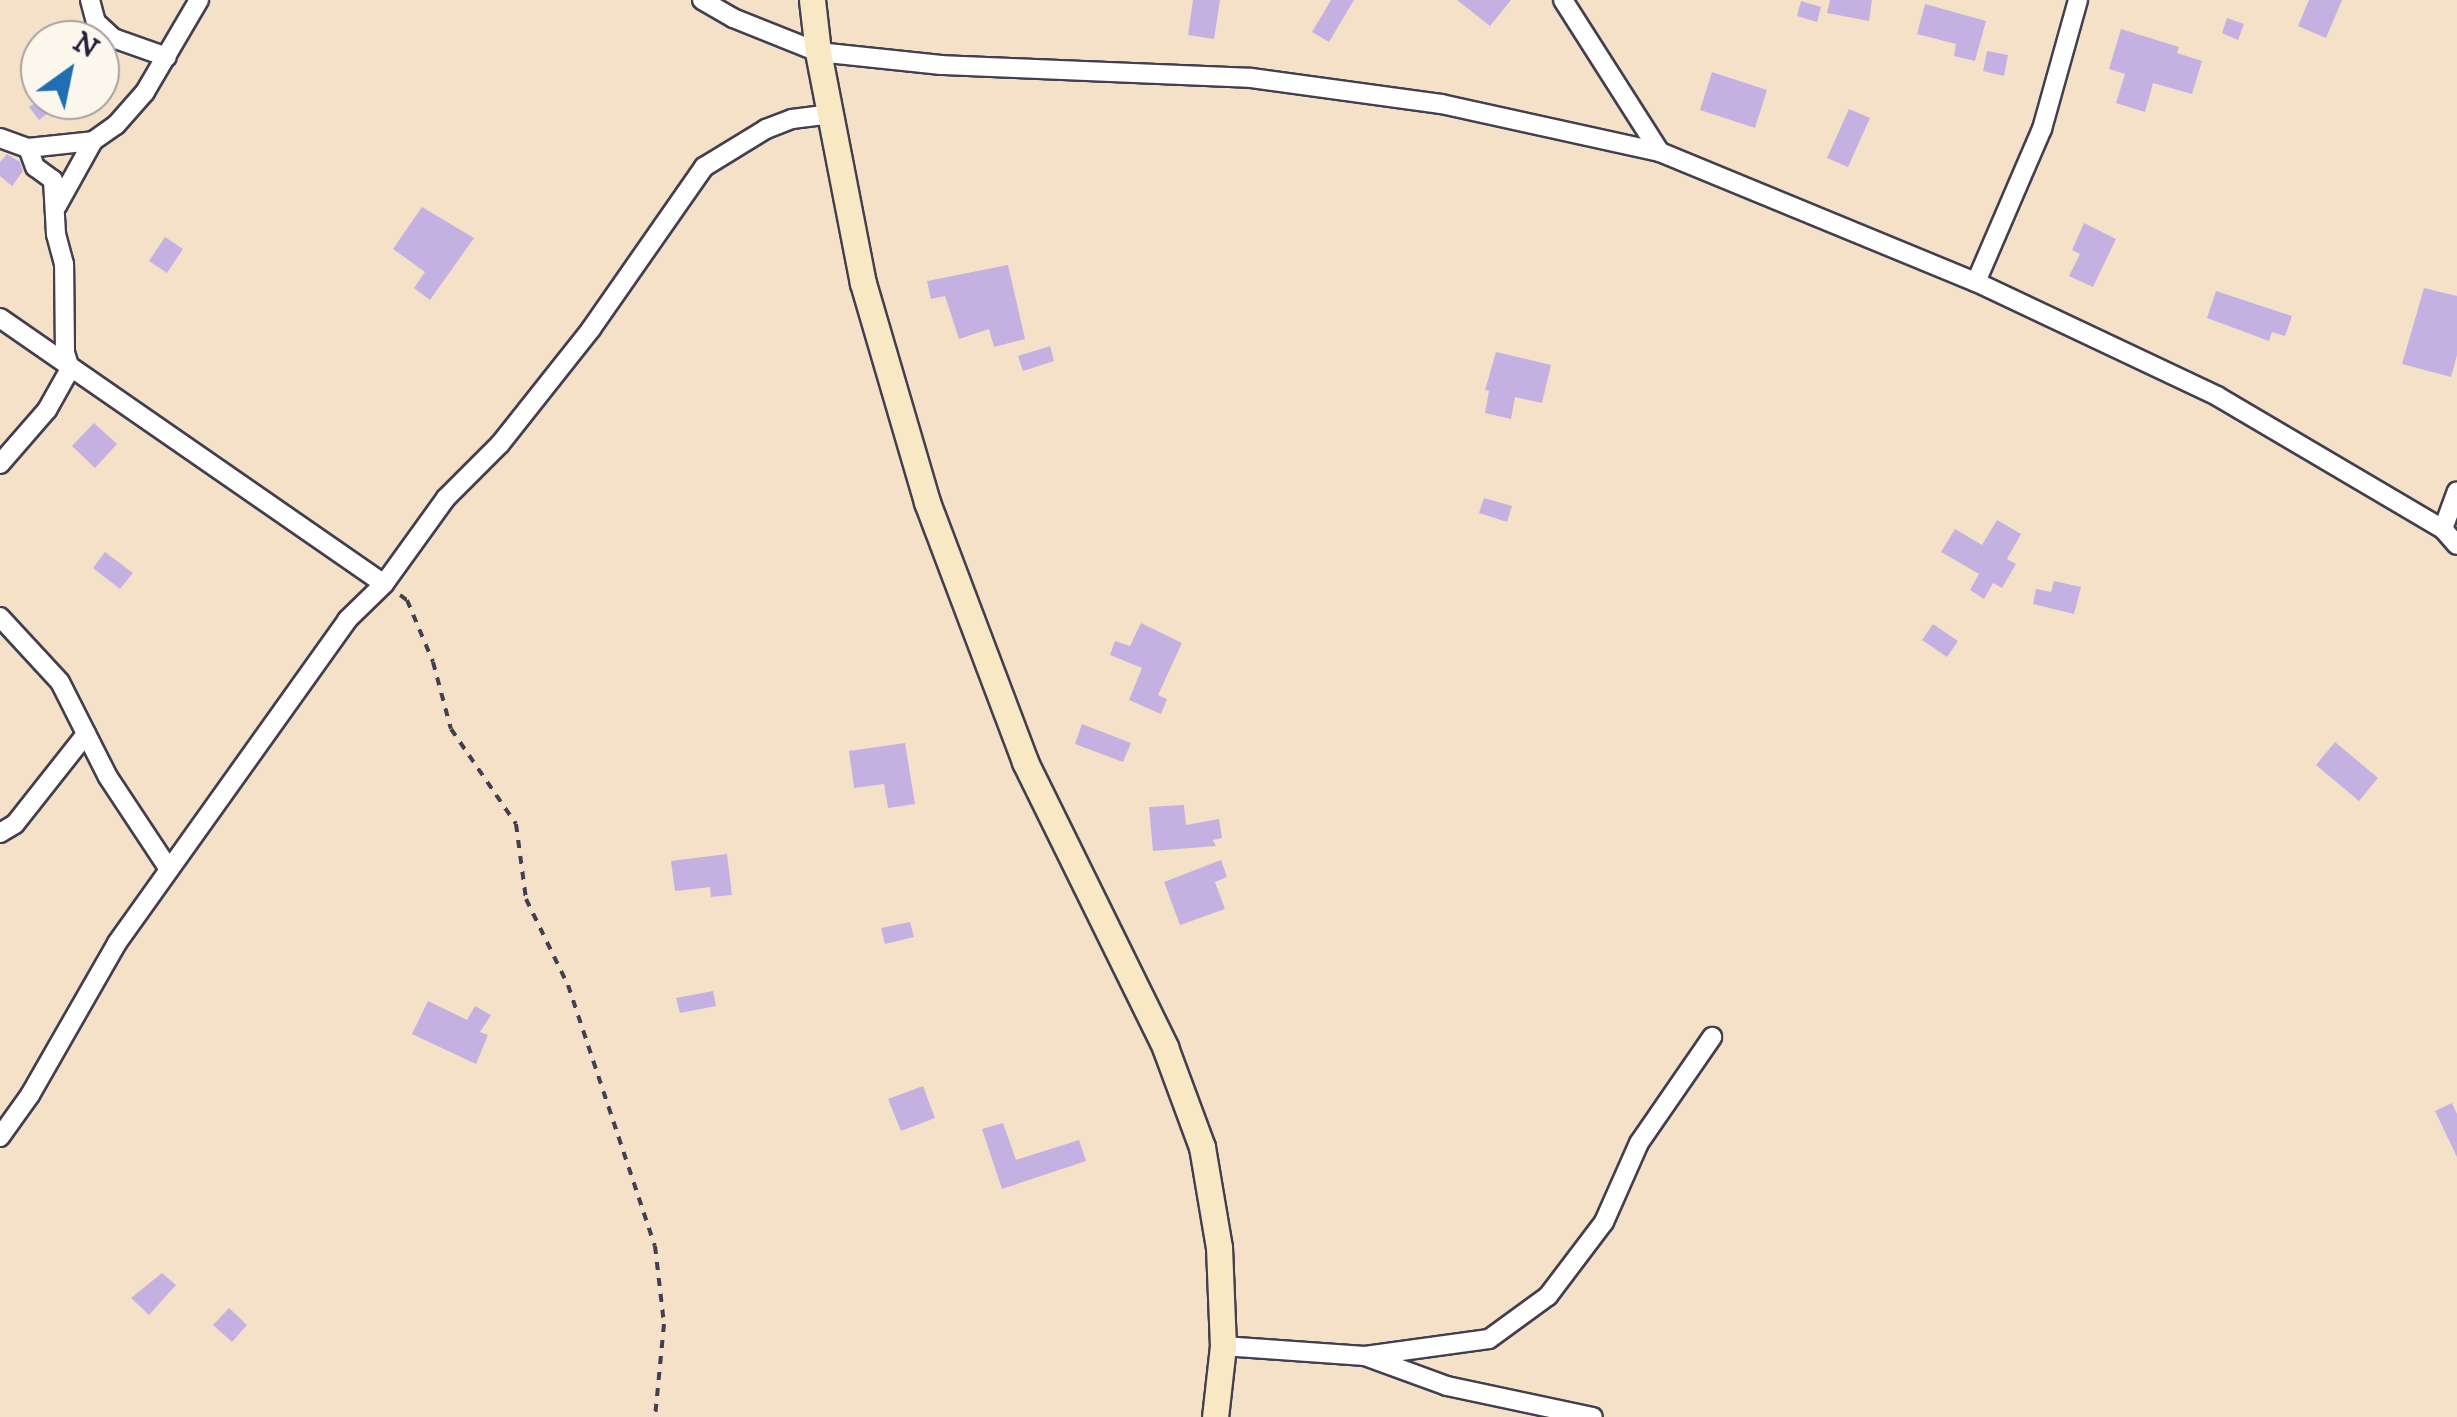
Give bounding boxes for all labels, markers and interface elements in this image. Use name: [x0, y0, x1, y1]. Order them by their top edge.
north arrow: [20, 20, 120, 120]
text: N: [66, 25, 105, 67]

